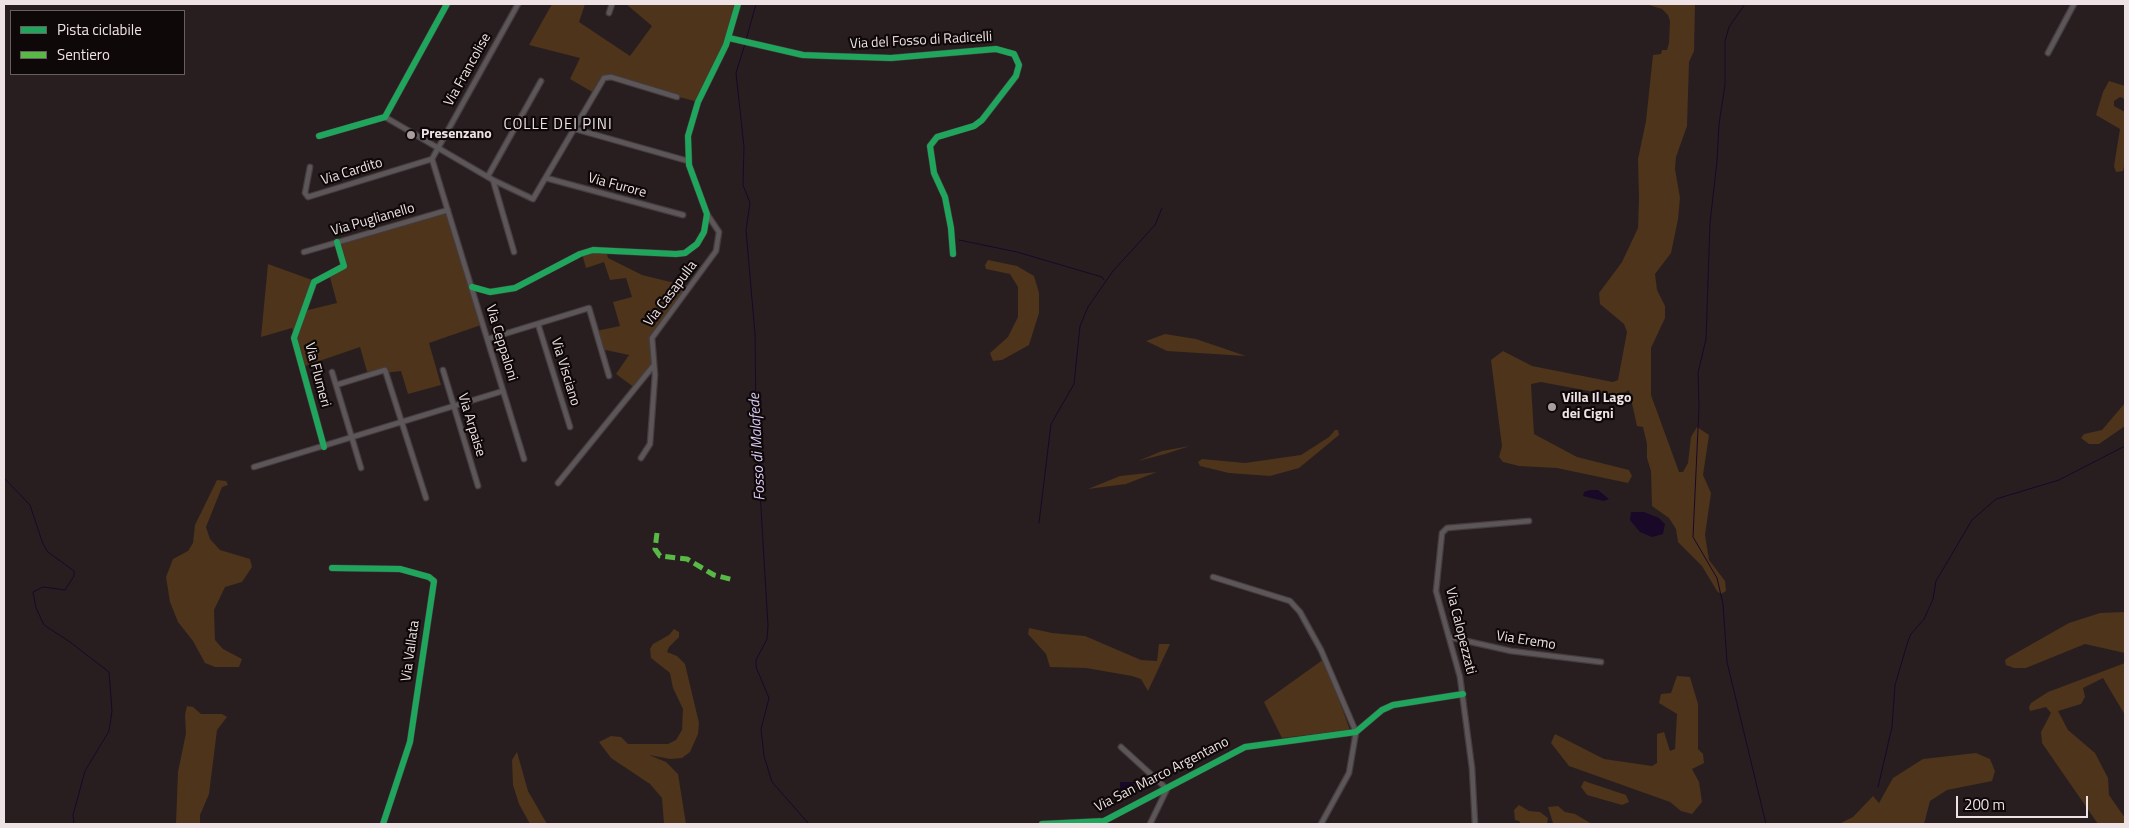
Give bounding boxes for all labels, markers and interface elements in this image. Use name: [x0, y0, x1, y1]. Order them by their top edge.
legend: [10, 10, 185, 75]
text: Pista ciclabile: [57, 18, 142, 41]
street label: Via del Fosso di Radicelli: [849, 29, 993, 53]
street label: Via Francolise: [441, 30, 495, 110]
text: Sentiero: [57, 43, 110, 66]
district label: COLLE DEI PINI: [502, 116, 614, 134]
place label: Presenzano: [421, 127, 492, 143]
marker: Presenzano: [405, 129, 417, 141]
street label: Via Cardito: [319, 155, 385, 189]
street label: Via Furore: [586, 170, 648, 202]
street label: Via Puglianello: [329, 200, 417, 240]
street label: Via Casapulla: [641, 258, 701, 330]
street label: Via Ceppaloni: [481, 303, 521, 383]
street label: Via Visciano: [547, 336, 583, 408]
street label: Via Flumeri: [300, 341, 334, 409]
street label: Via Arpaise: [453, 391, 489, 459]
place label: Villa Il Lago dei Cigni: [1562, 391, 1631, 424]
water label: Fosso di Malafede: [746, 393, 770, 501]
marker: Villa Il Lago dei Cigni: [1546, 401, 1558, 413]
street label: Via Calopezzati: [1441, 586, 1479, 676]
street label: Via Vallata: [398, 619, 424, 683]
street label: Via Eremo: [1495, 628, 1557, 654]
street label: Via San Marco Argentano: [1092, 734, 1232, 816]
scale bar: [1959, 786, 2092, 818]
text: 200 m: [1964, 793, 2005, 816]

